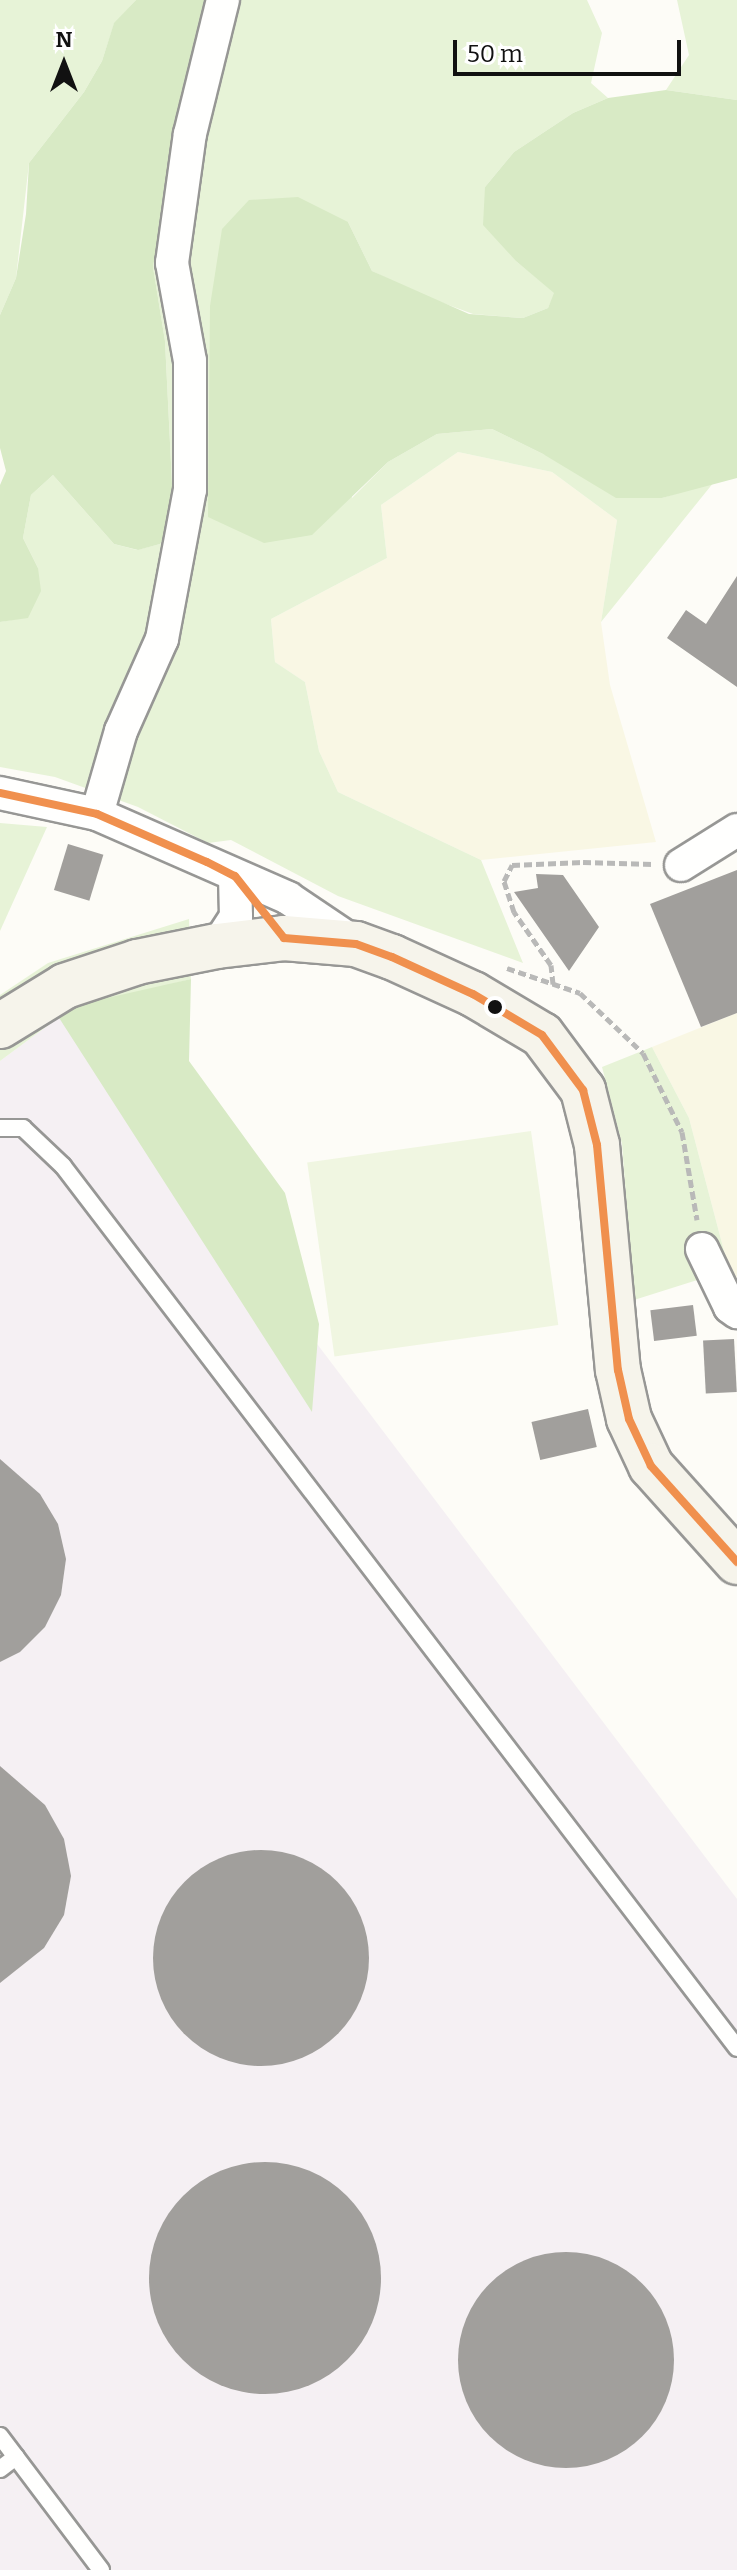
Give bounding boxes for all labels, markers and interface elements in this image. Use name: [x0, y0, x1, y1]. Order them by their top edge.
north arrow: [24, 24, 104, 104]
scale bar: [457, 24, 685, 74]
text: N: [56, 26, 72, 53]
text: 50 m: [467, 40, 523, 68]
unlabelled marker: [487, 999, 503, 1015]

